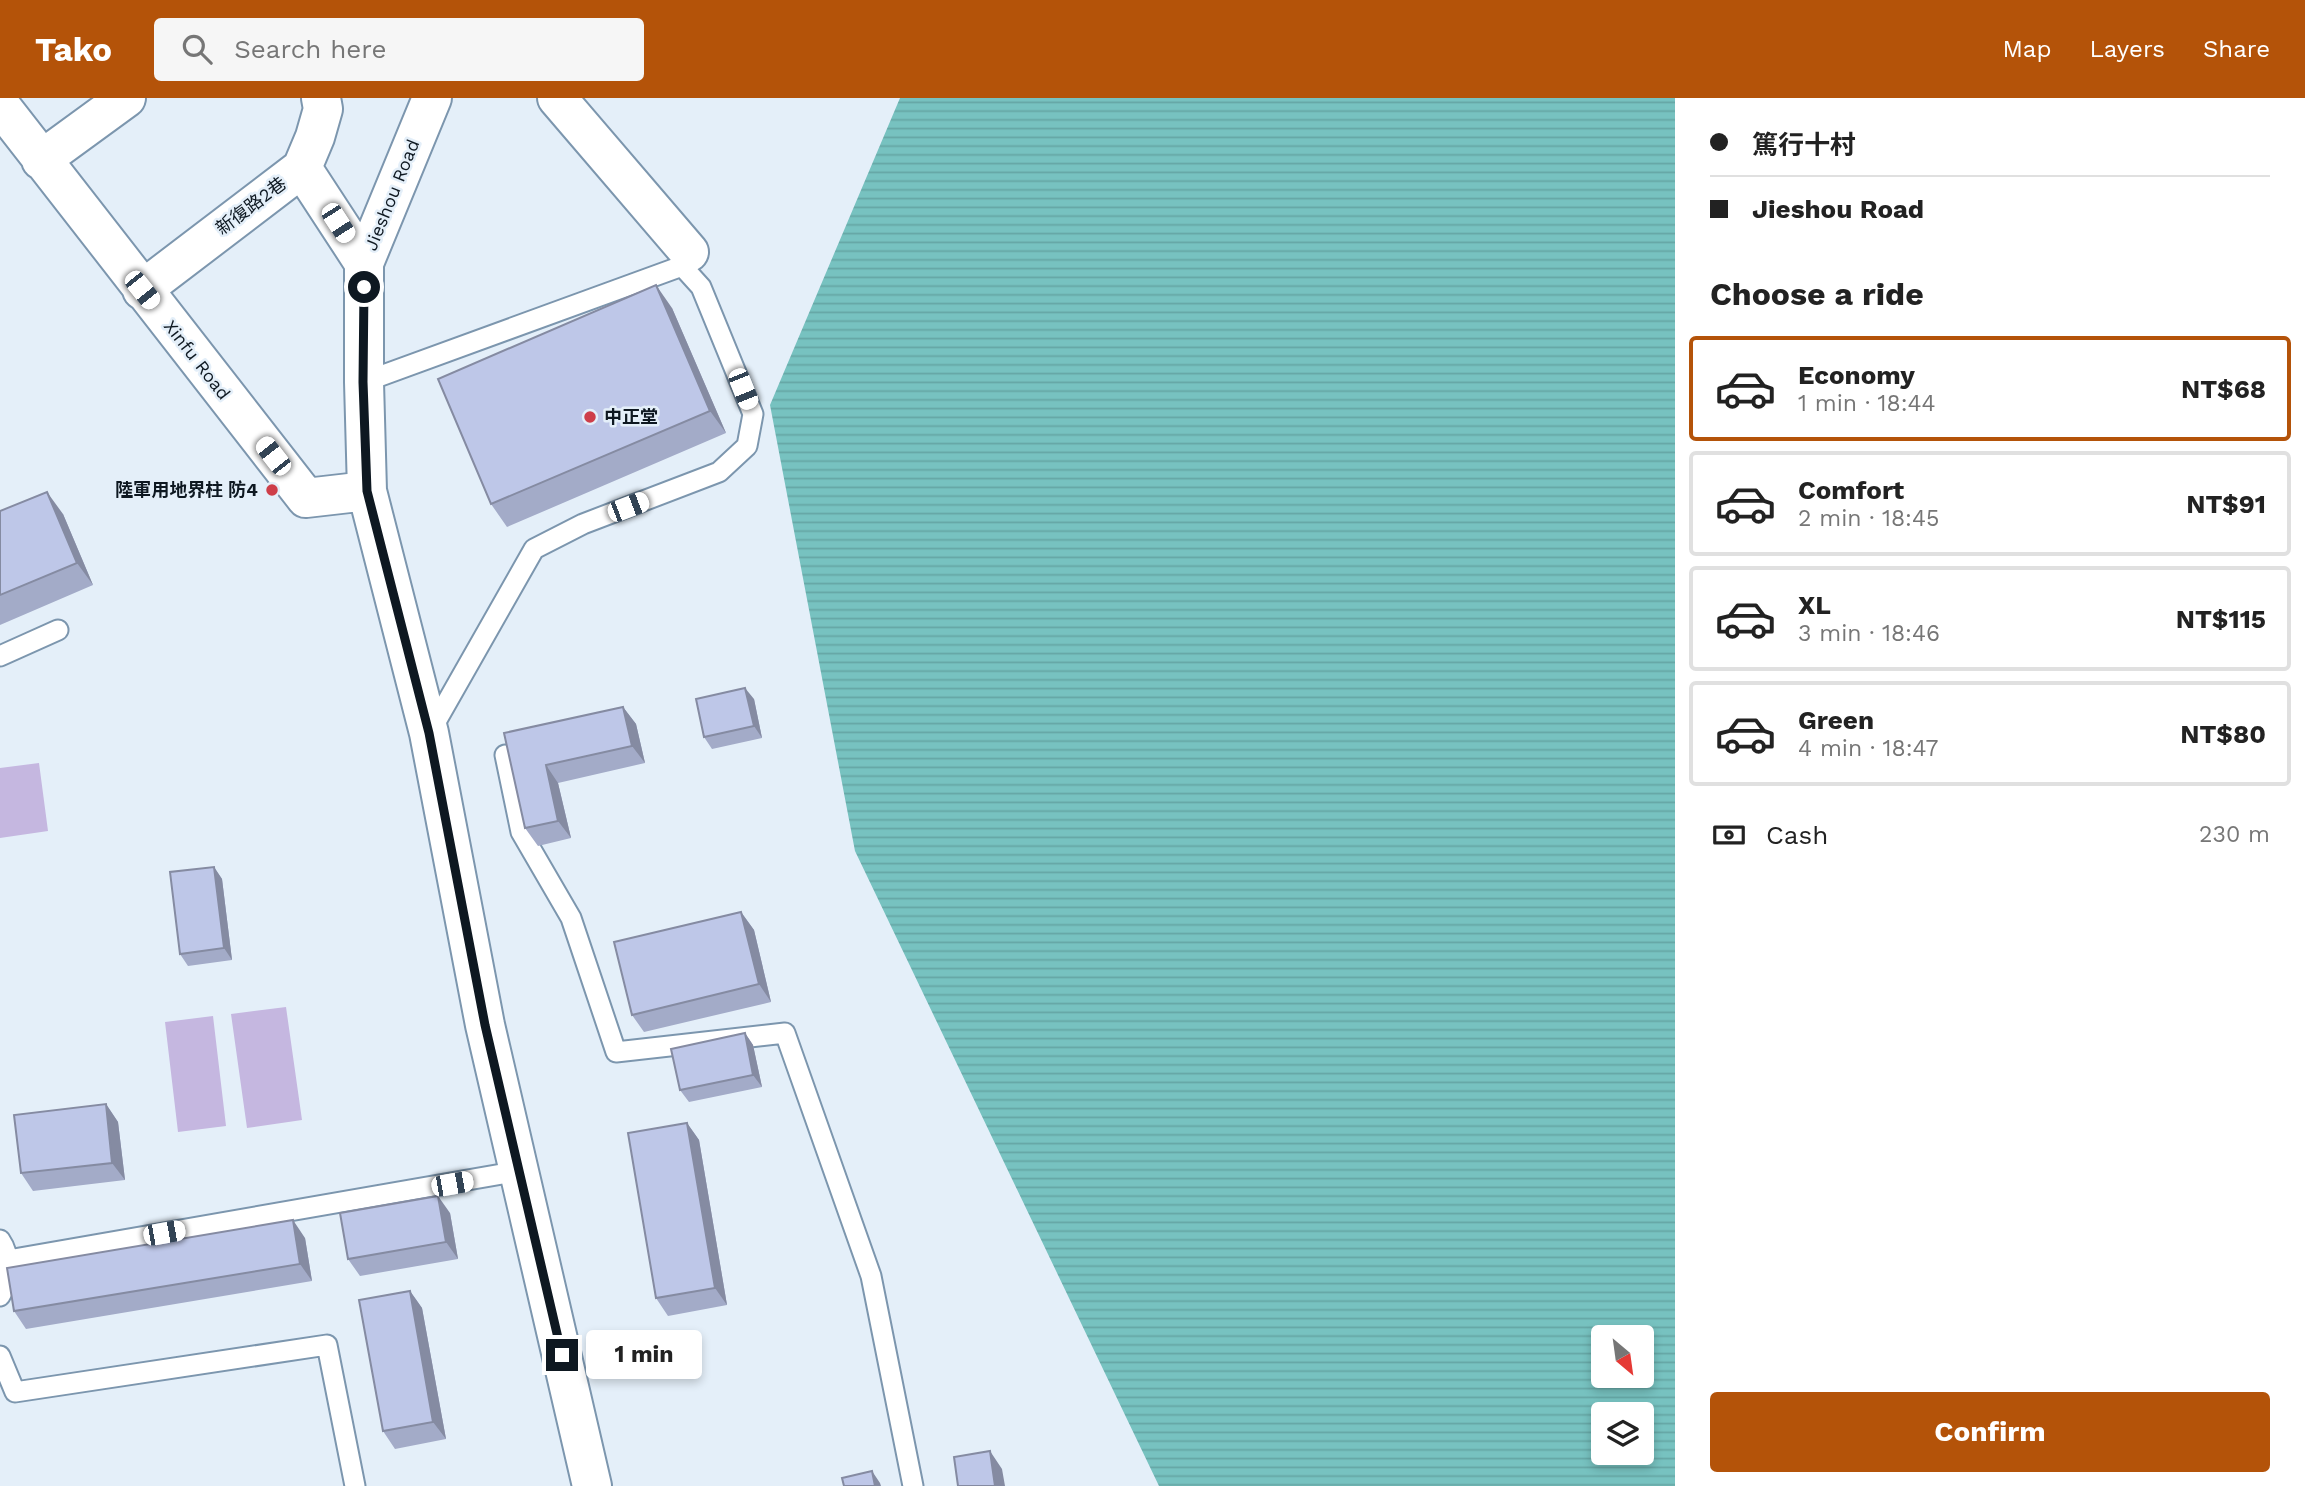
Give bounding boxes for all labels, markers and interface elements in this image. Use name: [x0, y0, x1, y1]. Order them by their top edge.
search box: [154, 18, 644, 81]
text: Tako: [35, 30, 112, 69]
icon: search: [178, 30, 216, 68]
text: Search here: [234, 34, 387, 64]
text: Map: [2003, 35, 2051, 63]
text: Layers: [2089, 35, 2165, 63]
text: Share: [2203, 35, 2270, 63]
text: 篤行十村: [1752, 130, 1856, 160]
street label: Jieshou Road: [360, 136, 423, 253]
street label: 新復路2巷: [211, 172, 290, 239]
text: Jieshou Road: [1752, 194, 1924, 224]
car: [318, 200, 359, 246]
car: [121, 267, 164, 313]
route start: [348, 271, 380, 303]
text: Choose a ride: [1710, 275, 1924, 313]
street label: Xinfu Road: [160, 316, 235, 404]
icon: car: [1714, 357, 1777, 420]
text: Economy: [1798, 360, 1915, 390]
car: [726, 366, 761, 412]
text: NT$68: [2181, 374, 2266, 404]
text: 1 min · 18:44: [1798, 390, 1936, 417]
place label: 中正堂: [604, 406, 658, 427]
marker: 中正堂: [582, 409, 598, 425]
car: [252, 433, 295, 479]
icon: car: [1714, 472, 1777, 535]
text: Comfort: [1798, 475, 1904, 505]
place label: 陸軍用地界柱 防4: [115, 479, 258, 500]
marker: 陸軍用地界柱 防4: [264, 482, 280, 498]
text: NT$91: [2186, 489, 2266, 519]
car: [605, 490, 652, 524]
text: 2 min · 18:45: [1798, 505, 1939, 532]
icon: car: [1714, 587, 1777, 650]
text: XL: [1798, 590, 1831, 620]
text: NT$115: [2176, 604, 2266, 634]
text: 3 min · 18:46: [1798, 620, 1940, 647]
icon: car: [1714, 702, 1777, 765]
text: Green: [1798, 705, 1874, 735]
text: NT$80: [2180, 719, 2266, 749]
text: 4 min · 18:47: [1798, 735, 1938, 762]
icon: cash: [1710, 816, 1748, 854]
text: Cash: [1766, 820, 1828, 850]
text: 230 m: [2199, 821, 2270, 848]
car: [430, 1170, 475, 1198]
car: [142, 1219, 187, 1247]
north arrow: [1591, 1325, 1654, 1388]
map controls: [1591, 1325, 1654, 1465]
callout: 1 min: [586, 1330, 702, 1380]
route end: [546, 1339, 578, 1371]
text: 1 min: [614, 1341, 674, 1368]
button: Confirm: [1710, 1392, 2270, 1472]
button: layers: [1591, 1402, 1654, 1465]

